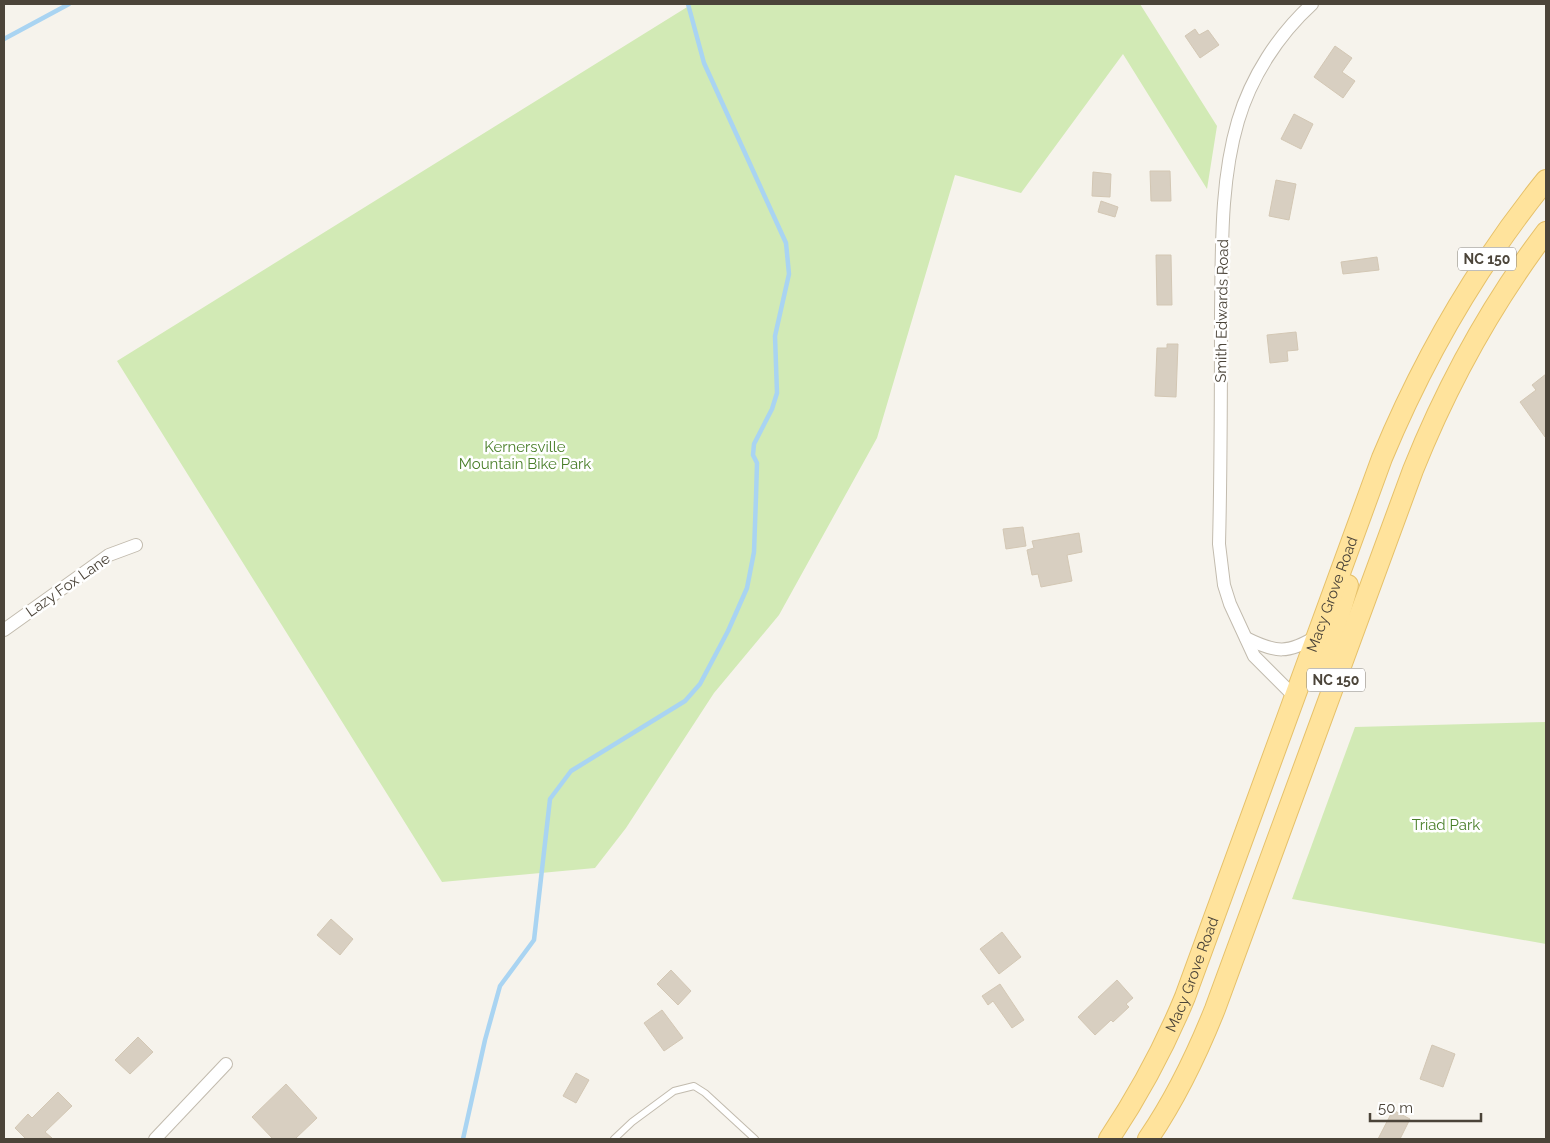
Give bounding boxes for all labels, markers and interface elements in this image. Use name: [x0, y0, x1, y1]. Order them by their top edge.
street label: Smith Edwards Road: [1212, 239, 1232, 383]
road number: NC 150: [1458, 248, 1516, 270]
park label: Kernersville Mountain Bike Park: [459, 438, 591, 473]
street label: Macy Grove Road: [1303, 534, 1362, 655]
street label: Lazy Fox Lane: [22, 549, 114, 621]
road number: NC 150: [1307, 668, 1365, 692]
park label: Triad Park: [1412, 816, 1480, 834]
street label: Macy Grove Road: [1162, 914, 1222, 1035]
scale bar: [1370, 1090, 1481, 1122]
text: 50 m: [1378, 1099, 1413, 1117]

